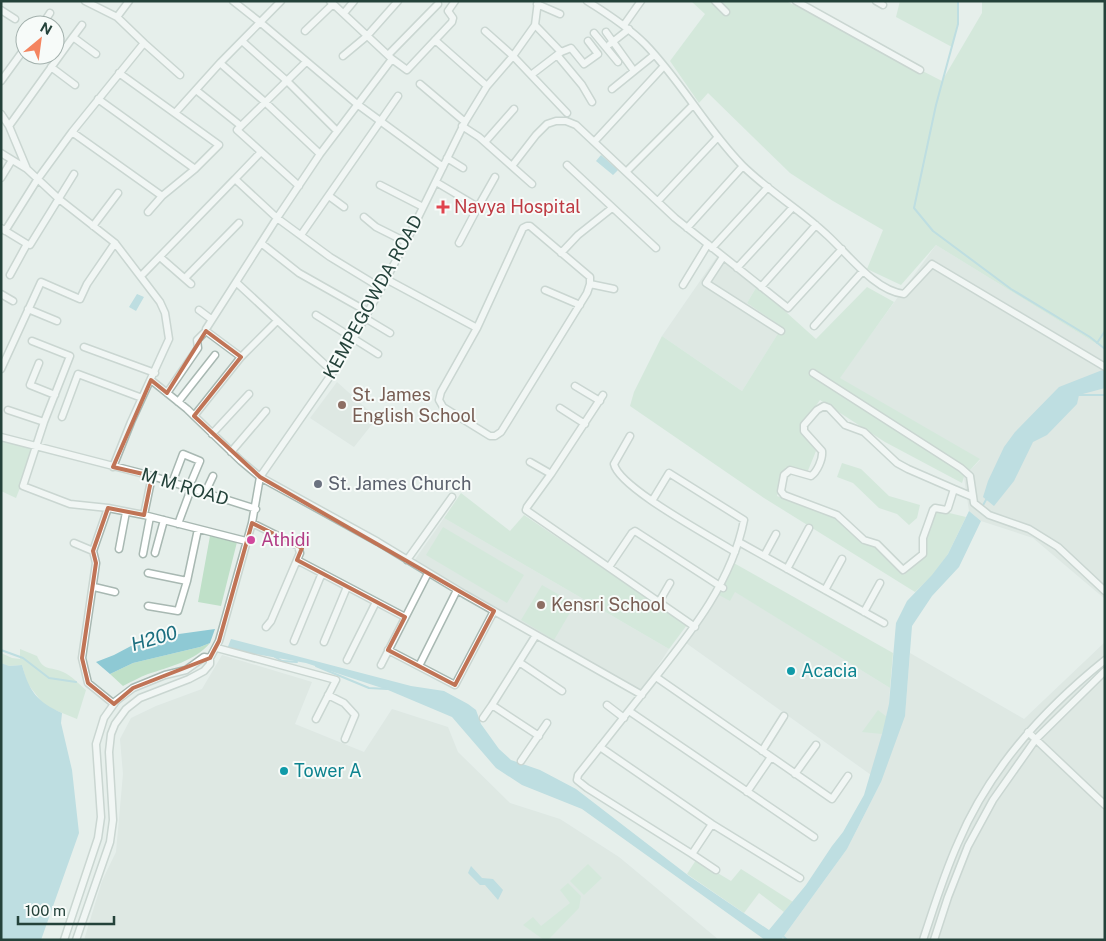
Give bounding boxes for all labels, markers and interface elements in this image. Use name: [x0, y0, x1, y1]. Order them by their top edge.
north arrow: [15, 15, 65, 65]
text: N: [38, 19, 55, 38]
place label: Navya Hospital: [454, 196, 581, 217]
marker: Navya Hospital: [436, 200, 450, 214]
street label: KEMPEGOWDA ROAD: [319, 211, 426, 382]
place label: St. James English School: [352, 384, 476, 426]
marker: St. James English School: [336, 399, 348, 411]
street label: M M ROAD: [139, 463, 231, 510]
place label: St. James Church: [328, 473, 471, 494]
marker: St. James Church: [312, 478, 324, 490]
place label: Athidi: [261, 529, 310, 550]
marker: Athidi: [245, 534, 257, 546]
place label: Kensri School: [551, 594, 666, 615]
marker: Kensri School: [535, 599, 547, 611]
water label: H200: [128, 621, 180, 655]
place label: Acacia: [801, 660, 857, 681]
marker: Acacia: [785, 665, 797, 677]
place label: Tower A: [294, 760, 362, 781]
marker: Tower A: [278, 765, 290, 777]
scale bar: [18, 894, 114, 926]
text: 100 m: [25, 902, 66, 919]

